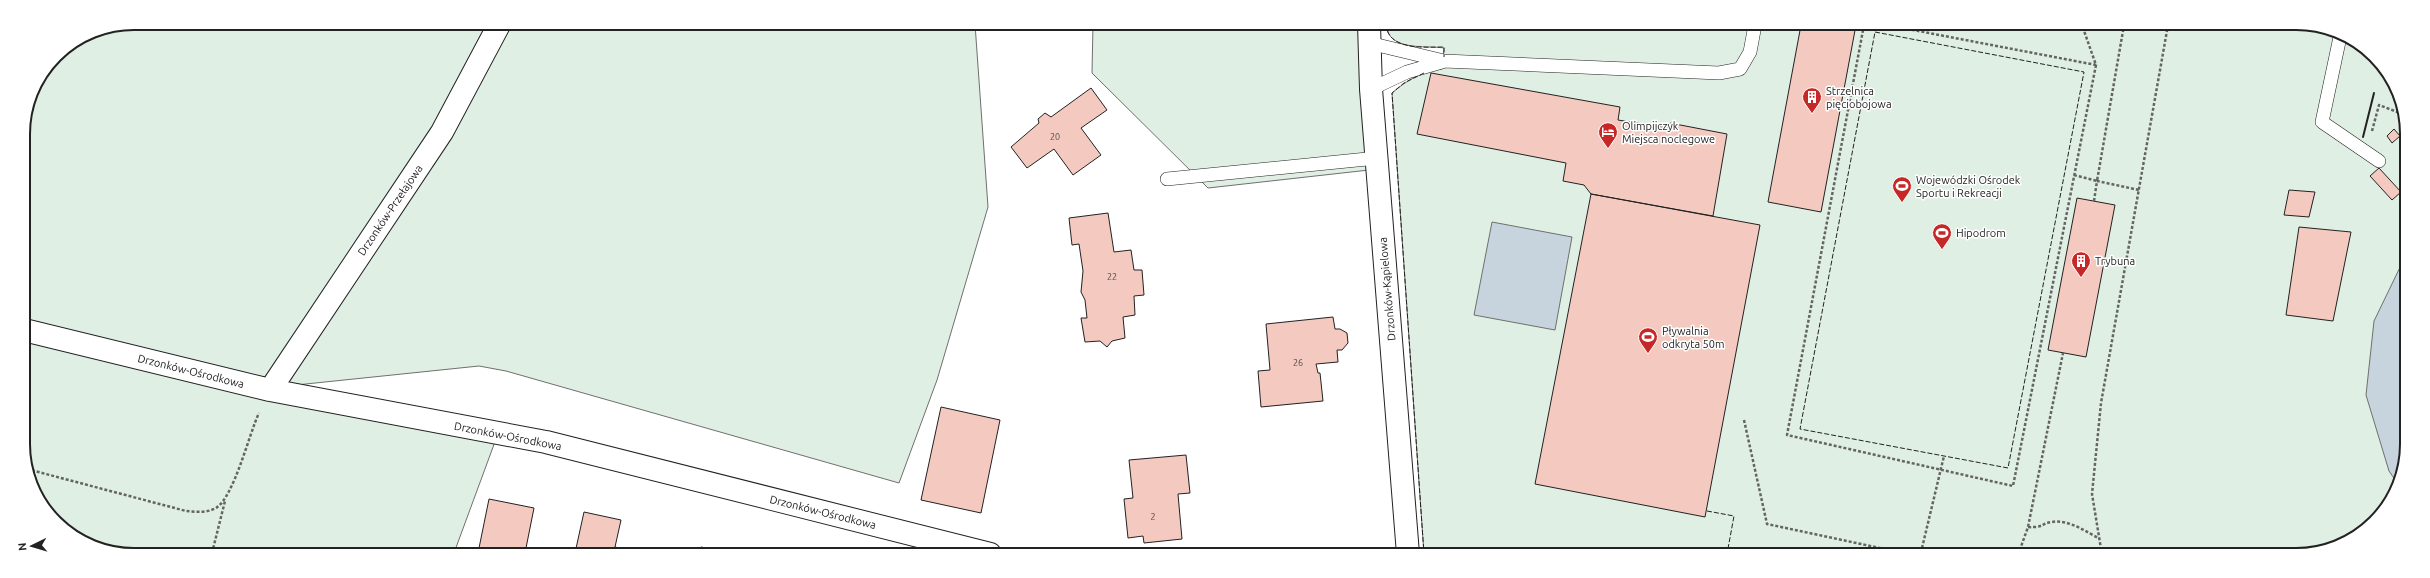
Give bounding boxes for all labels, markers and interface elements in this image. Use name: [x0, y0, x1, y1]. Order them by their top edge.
place label: Strzelnica pięciobojowa: [1826, 85, 1892, 110]
building icon: Strzelnica pięciobojowa: [1801, 86, 1823, 114]
place label: Olimpijczyk Miejsca noclegowe: [1622, 120, 1715, 145]
hotel icon: Olimpijczyk Miejsca noclegowe: [1597, 121, 1619, 149]
house number: 20: [1050, 132, 1060, 142]
street label: Drzonków-Przełajowa: [355, 162, 425, 258]
place label: Wojewódzki Ośrodek Sportu i Rekreacji: [1916, 174, 2021, 199]
sports icon: Wojewódzki Ośrodek Sportu i Rekreacji: [1891, 175, 1913, 203]
sports icon: Hipodrom: [1931, 222, 1953, 250]
place label: Hipodrom: [1956, 227, 2006, 239]
street label: Drzonków-Kąpielowa: [1376, 237, 1398, 341]
building icon: Trybuna: [2070, 250, 2092, 278]
place label: Trybuna: [2095, 255, 2135, 267]
house number: 22: [1107, 272, 1117, 282]
place label: Pływalnia odkryta 50m: [1662, 325, 1725, 350]
sports icon: Pływalnia odkryta 50m: [1637, 326, 1659, 354]
street label: Drzonków-Ośrodkowa: [136, 352, 246, 390]
house number: 26: [1293, 358, 1303, 368]
street label: Drzonków-Ośrodkowa: [453, 420, 563, 452]
street label: Drzonków-Ośrodkowa: [768, 493, 878, 531]
house number: 2: [1150, 512, 1156, 522]
north arrow: [12, 526, 52, 566]
text: N: [16, 542, 28, 551]

